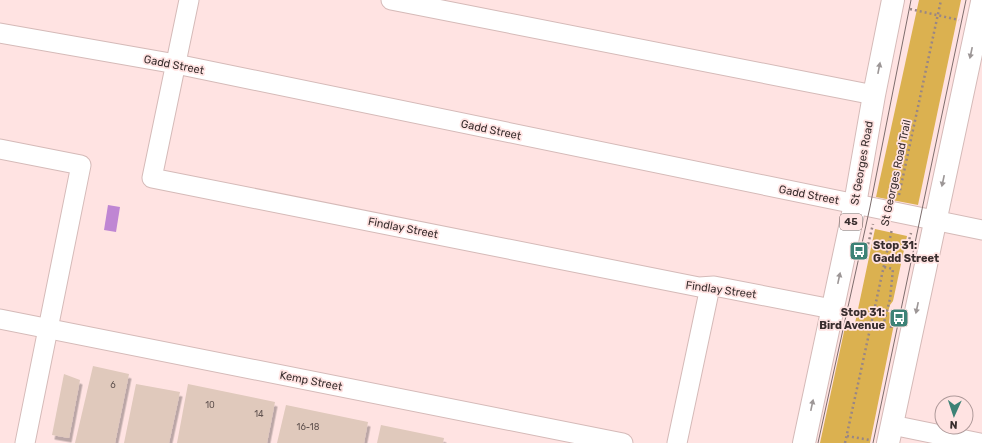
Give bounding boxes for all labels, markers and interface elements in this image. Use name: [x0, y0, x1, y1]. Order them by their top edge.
one-way arrow: [967, 47, 973, 60]
street label: Gadd Street: [143, 53, 206, 77]
one-way arrow: [876, 61, 882, 74]
street label: Gadd Street: [460, 117, 523, 143]
street label: St Georges Road Trail: [878, 119, 914, 227]
street label: St Georges Road: [848, 120, 876, 206]
one-way arrow: [940, 174, 946, 187]
street label: Gadd Street: [778, 183, 841, 207]
road number: 45: [840, 214, 862, 230]
street label: Findlay Street: [367, 215, 440, 241]
place label: Stop 31: Gadd Street: [873, 239, 939, 265]
bus stop icon: Stop 31: Gadd Street: [848, 240, 870, 262]
one-way arrow: [836, 272, 842, 284]
street label: Findlay Street: [685, 279, 758, 301]
one-way arrow: [914, 302, 920, 314]
place label: Stop 31: Bird Avenue: [819, 306, 885, 332]
bus stop icon: Stop 31: Bird Avenue: [888, 307, 910, 329]
street label: Kemp Street: [279, 369, 344, 394]
house number: 6: [110, 380, 116, 390]
north arrow: [934, 395, 974, 435]
one-way arrow: [809, 399, 815, 411]
house number: 10: [205, 400, 215, 410]
house number: 14: [254, 409, 264, 419]
text: N: [949, 418, 958, 431]
house number: 16-18: [297, 422, 320, 432]

